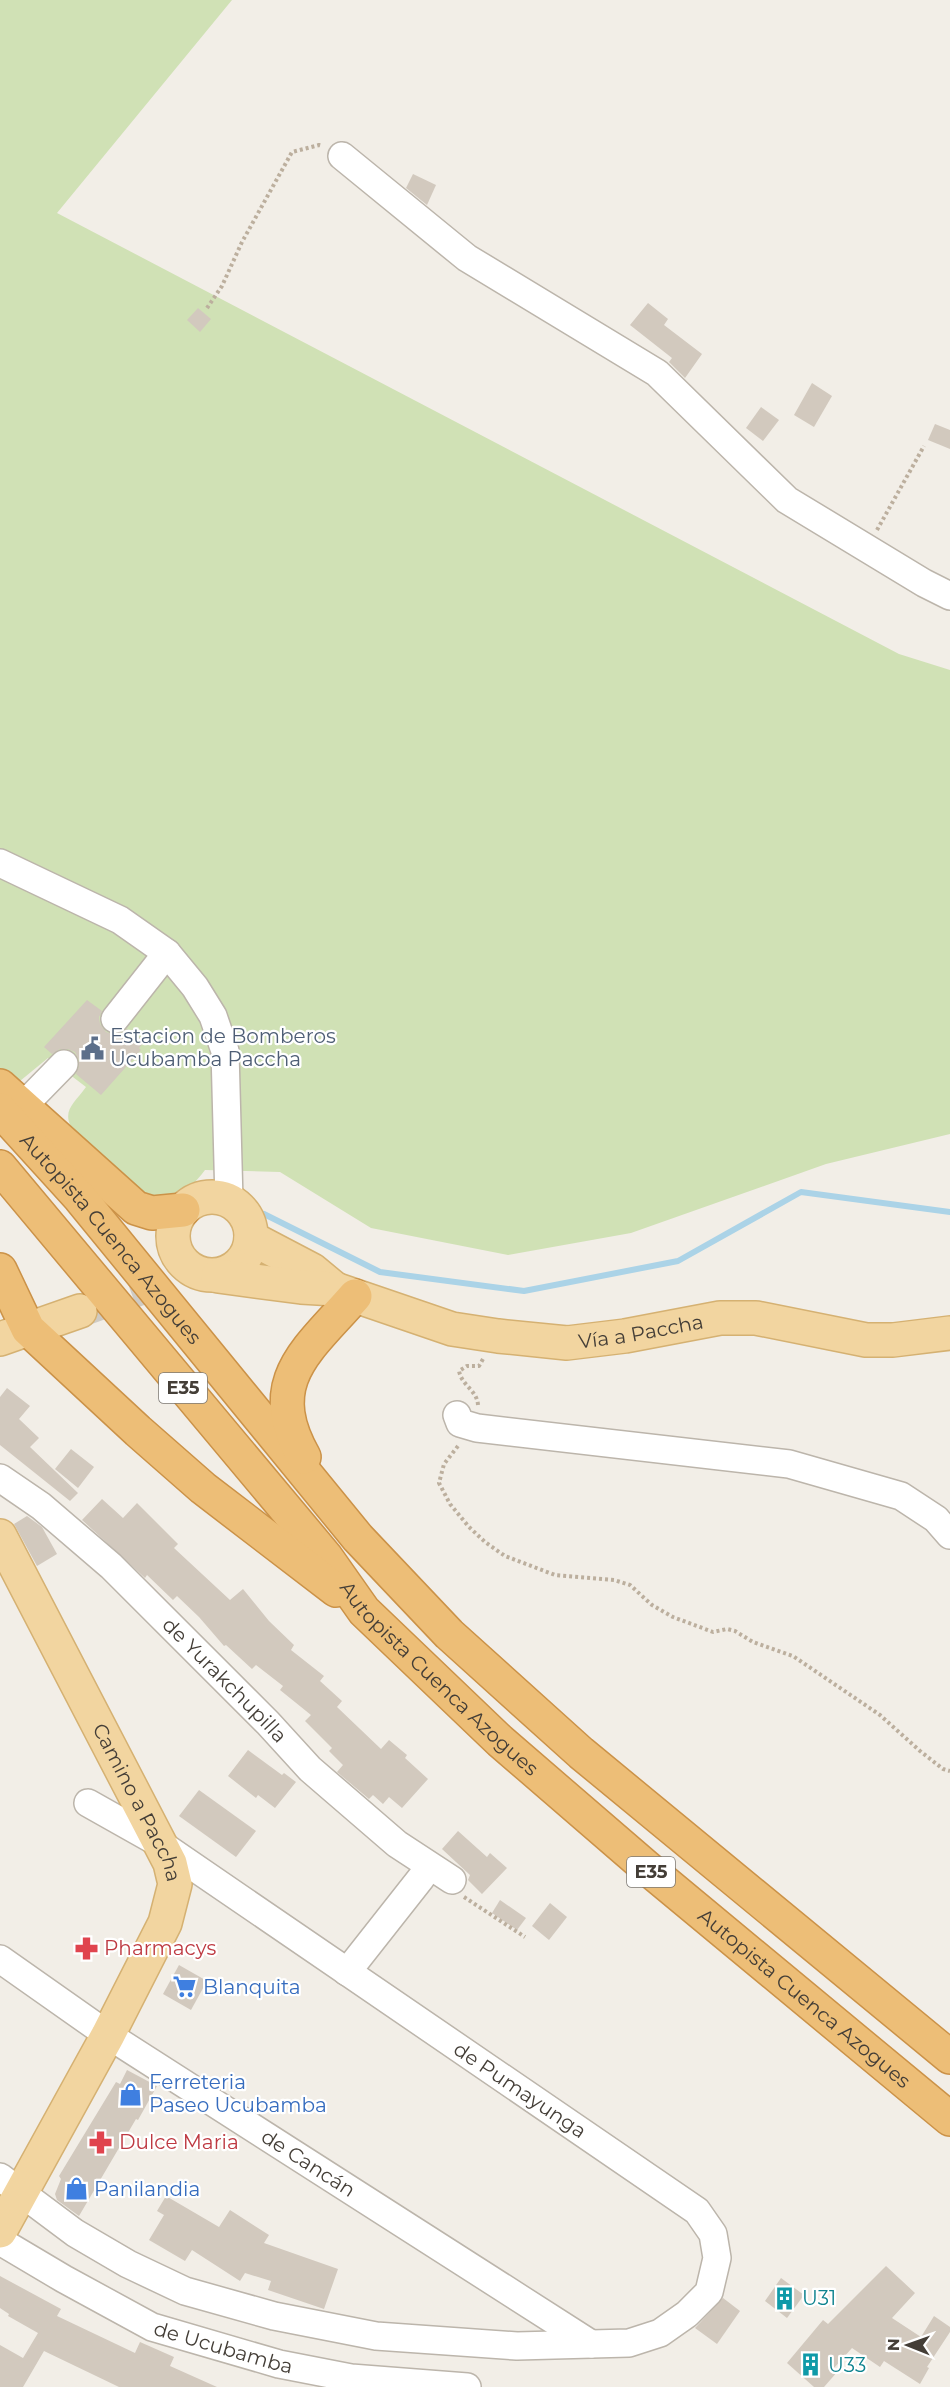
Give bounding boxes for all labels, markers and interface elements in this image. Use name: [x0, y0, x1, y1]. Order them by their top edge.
place label: Estacion de Bomberos Ucubamba Paccha: [110, 1024, 336, 1071]
public building icon: Estacion de Bomberos Ucubamba Paccha: [79, 1035, 105, 1061]
street label: Autopista Cuenca Azogues: [15, 1128, 207, 1349]
street label: Vía a Paccha: [577, 1309, 705, 1354]
road number: E35: [159, 1373, 207, 1403]
street label: Autopista Cuenca Azogues: [335, 1577, 543, 1781]
street label: de Yurakchupilla: [158, 1613, 292, 1748]
street label: Camino a Paccha: [88, 1719, 186, 1884]
road number: E35: [627, 1857, 675, 1887]
street label: Autopista Cuenca Azogues: [693, 1903, 916, 2093]
pharmacy icon: Pharmacys: [73, 1935, 99, 1961]
place label: Pharmacys: [104, 1936, 216, 1960]
supermarket icon: Blanquita: [172, 1974, 198, 2000]
place label: Blanquita: [203, 1975, 301, 1999]
street label: de Pumayunga: [449, 2037, 591, 2143]
place label: Ferreteria Paseo Ucubamba: [149, 2070, 327, 2117]
shop icon: Ferreteria Paseo Ucubamba: [118, 2081, 144, 2107]
street label: de Cancán: [257, 2124, 360, 2202]
pharmacy icon: Dulce Maria: [88, 2129, 114, 2155]
place label: Dulce Maria: [119, 2130, 239, 2154]
shop icon: Panilandia: [63, 2176, 89, 2202]
place label: Panilandia: [94, 2177, 200, 2201]
building icon: U31: [771, 2285, 797, 2311]
place label: U31: [802, 2286, 836, 2310]
north arrow: [878, 2315, 938, 2375]
street label: de Ucubamba: [151, 2316, 295, 2378]
text: N: [884, 2338, 903, 2351]
building icon: U33: [797, 2352, 823, 2378]
place label: U33: [828, 2353, 866, 2377]

